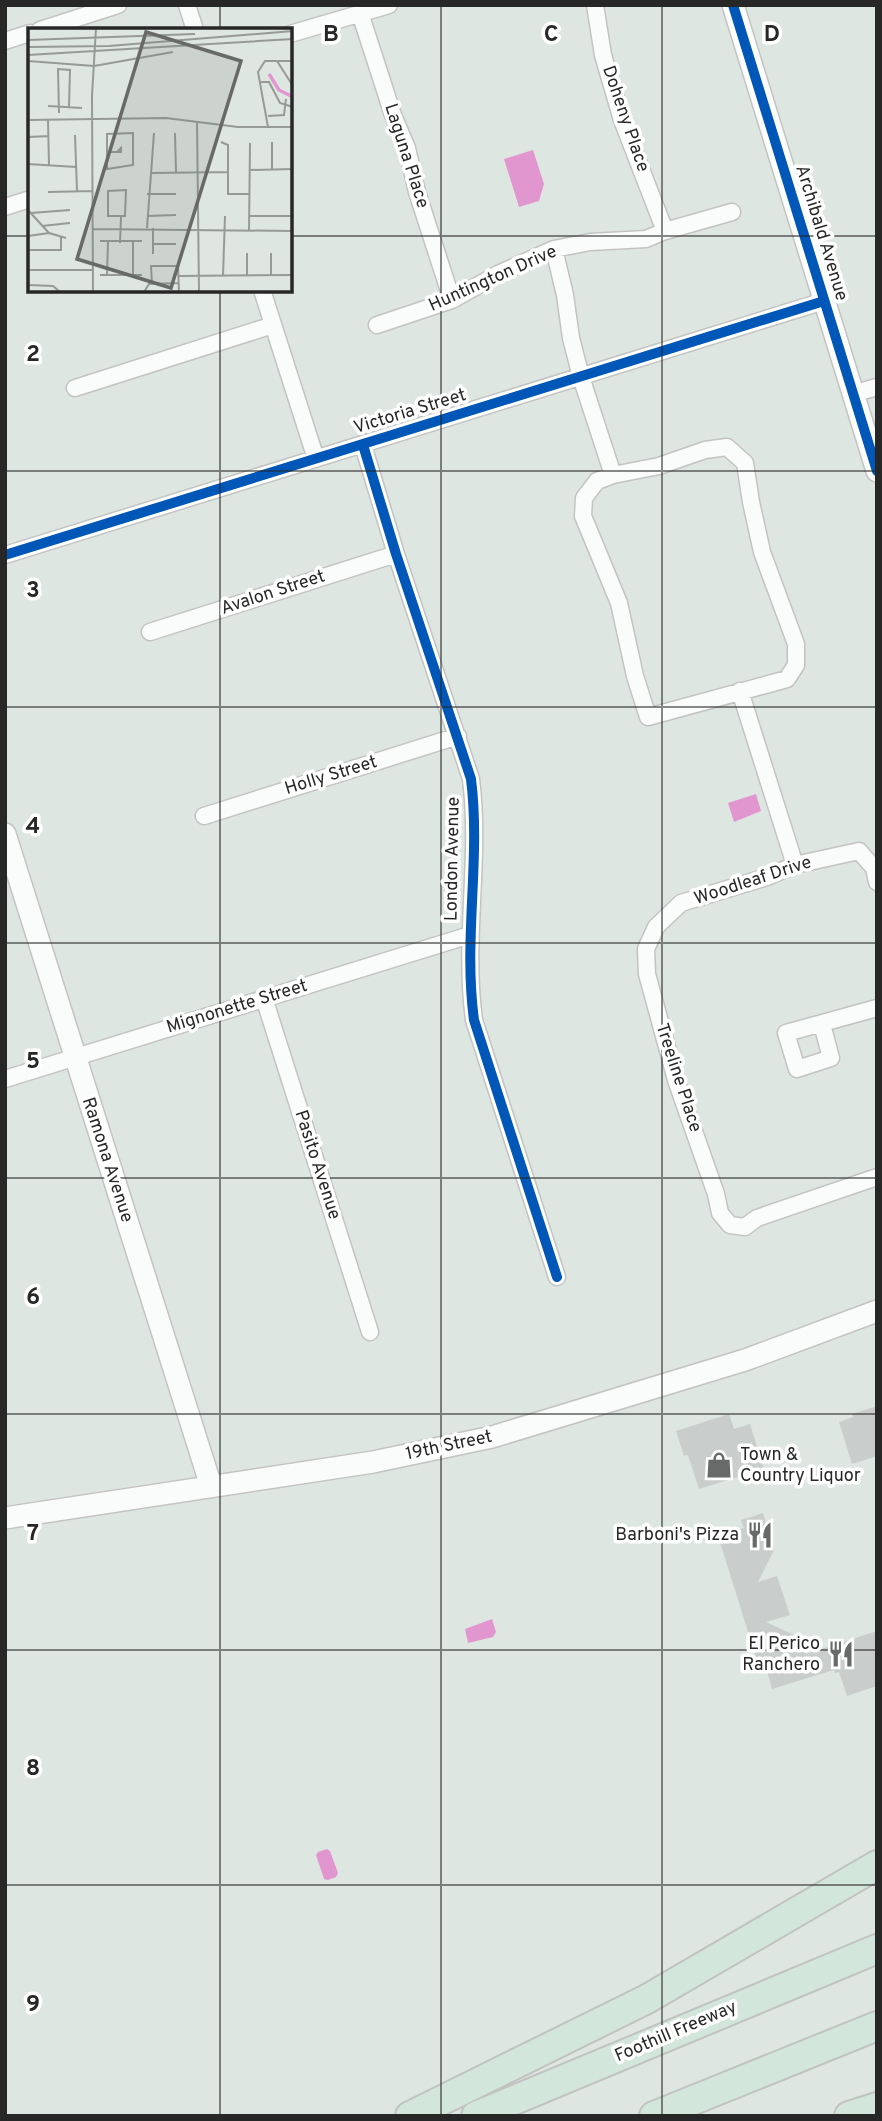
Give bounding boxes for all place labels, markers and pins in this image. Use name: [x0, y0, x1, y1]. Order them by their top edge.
place label: Town & Country Liquor: [740, 1444, 861, 1488]
shop icon: Town & Country Liquor: [704, 1450, 734, 1480]
restaurant icon: Barboni's Pizza: [745, 1520, 775, 1550]
place label: Barboni's Pizza: [615, 1524, 739, 1547]
place label: El Perico Ranchero: [742, 1633, 820, 1677]
restaurant icon: El Perico Ranchero: [826, 1639, 856, 1669]

